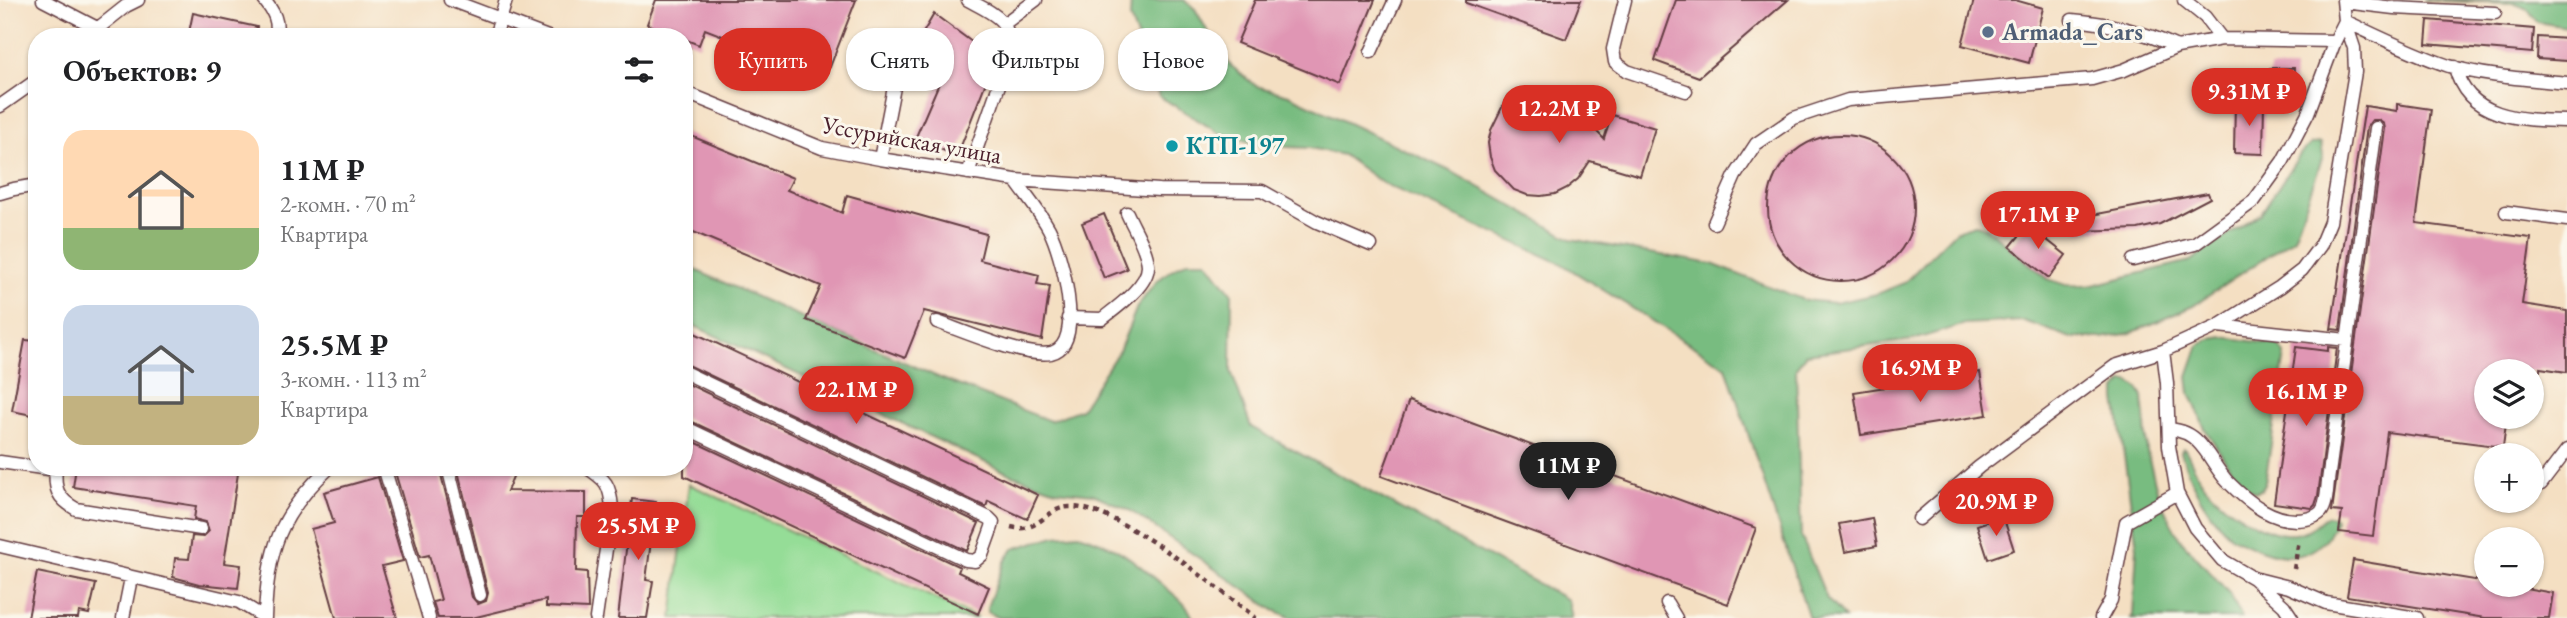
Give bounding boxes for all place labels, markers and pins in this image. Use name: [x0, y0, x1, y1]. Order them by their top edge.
place label: Armada_Cars: [2001, 16, 2143, 47]
marker: Armada_Cars: [1980, 24, 1996, 40]
pin: 9.31M ₽: [2184, 68, 2314, 128]
pin: 12.2M ₽: [1494, 86, 1624, 145]
place label: КТП-197: [1186, 130, 1285, 161]
marker: КТП-197: [1164, 138, 1180, 154]
pin: 17.1M ₽: [1973, 191, 2103, 251]
pin: 16.9M ₽: [1855, 344, 1985, 404]
pin: 22.1M ₽: [791, 366, 921, 426]
pin: 16.1M ₽: [2241, 368, 2371, 428]
pin: 11M ₽: [1519, 442, 1617, 502]
pin: 20.9M ₽: [1931, 478, 2061, 538]
pin: 25.5M ₽: [573, 503, 703, 562]

